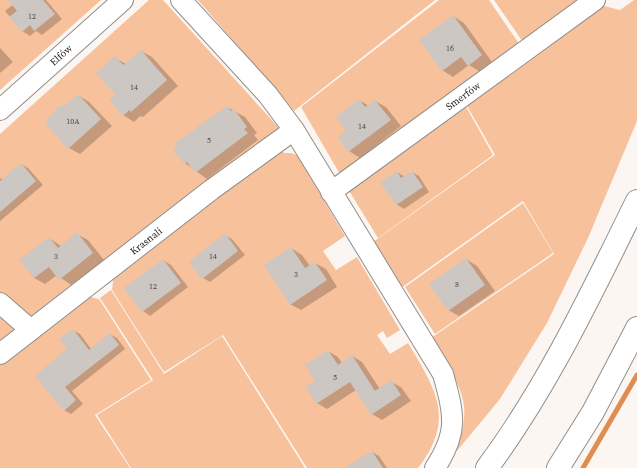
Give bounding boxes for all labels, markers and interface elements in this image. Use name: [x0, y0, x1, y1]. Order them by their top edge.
house number: 12: [28, 11, 36, 22]
street label: Elfów: [47, 41, 75, 68]
house number: 16: [446, 43, 454, 54]
street label: Smerfów: [443, 79, 483, 113]
house number: 14: [130, 82, 138, 93]
house number: 10A: [66, 116, 80, 127]
house number: 14: [358, 121, 366, 132]
house number: 5: [207, 135, 211, 146]
street label: Krasnali: [127, 224, 165, 258]
house number: 3: [54, 251, 58, 262]
house number: 14: [209, 251, 217, 262]
house number: 3: [294, 269, 298, 280]
house number: 8: [455, 279, 459, 290]
house number: 12: [149, 281, 157, 292]
house number: 5: [333, 372, 337, 383]

